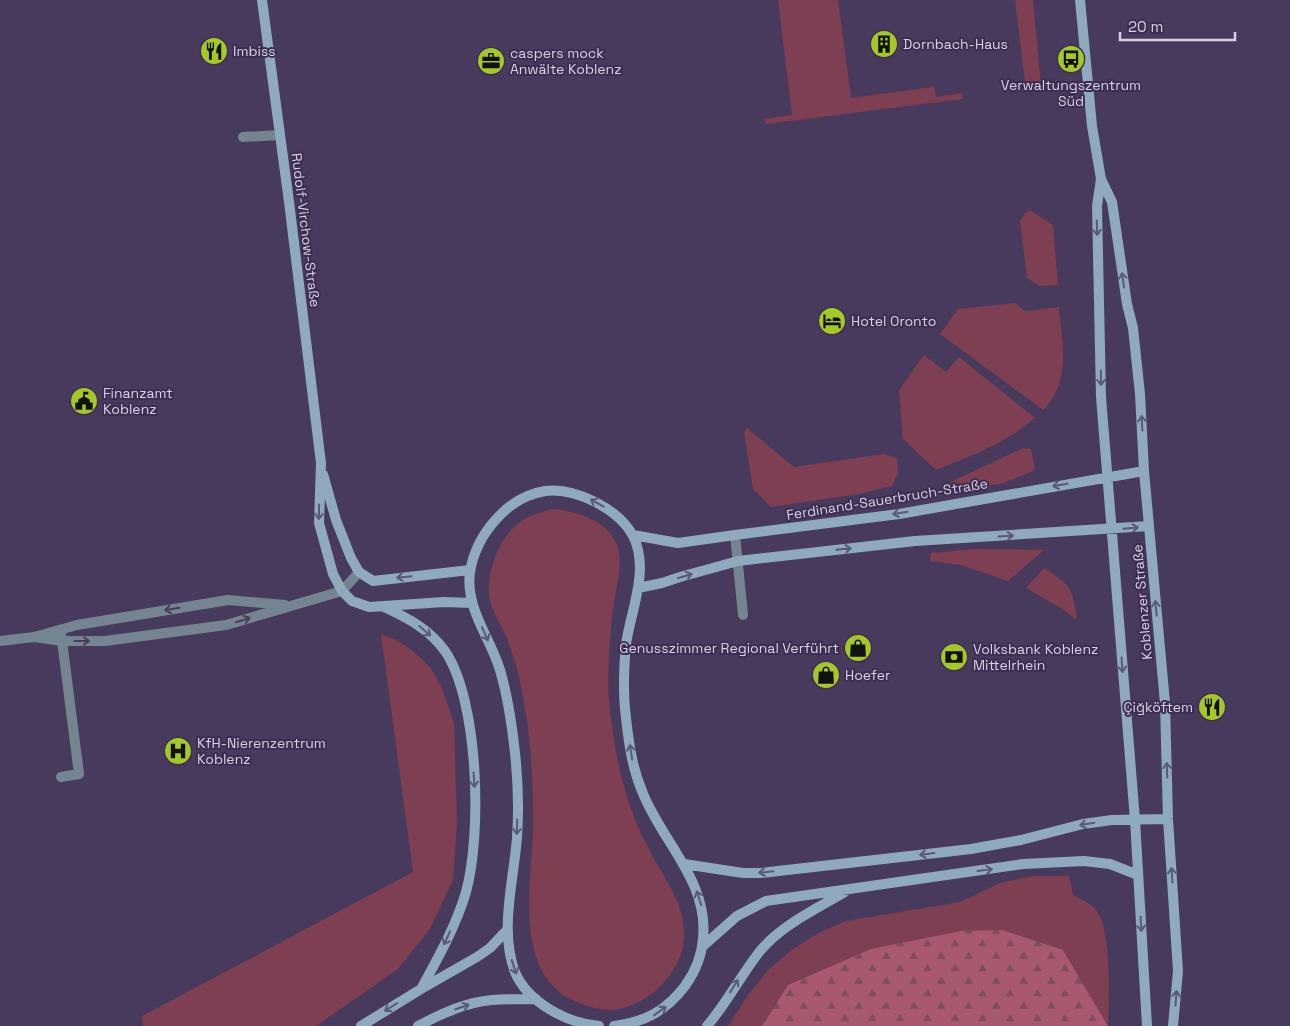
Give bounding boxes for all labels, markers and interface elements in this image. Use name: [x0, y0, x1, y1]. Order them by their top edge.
scale bar: [1120, 10, 1235, 42]
text: 20 m: [1128, 17, 1163, 36]
building icon: Dornbach-Haus: [869, 29, 899, 59]
place label: Dornbach-Haus: [903, 35, 1008, 53]
restaurant icon: Imbiss: [199, 36, 229, 66]
place label: Imbiss: [233, 42, 276, 60]
place label: caspers mock Anwälte Koblenz: [510, 44, 622, 78]
bus stop icon: Verwaltungszentrum Süd: [1056, 44, 1086, 74]
office icon: caspers mock Anwälte Koblenz: [476, 46, 506, 76]
place label: Verwaltungszentrum Süd: [1001, 76, 1141, 110]
street label: Rudolf-Virchow-Straße: [288, 152, 324, 308]
one-way arrow: [1093, 219, 1102, 235]
one-way arrow: [1118, 273, 1128, 289]
hotel icon: Hotel Oronto: [817, 306, 847, 336]
place label: Hotel Oronto: [851, 312, 936, 330]
one-way arrow: [1096, 369, 1106, 385]
place label: Finanzamt Koblenz: [103, 384, 173, 418]
public building icon: Finanzamt Koblenz: [69, 386, 99, 416]
one-way arrow: [1137, 415, 1146, 431]
street label: Ferdinand-Sauerbruch-Straße: [785, 474, 989, 524]
one-way arrow: [1052, 480, 1068, 490]
one-way arrow: [590, 498, 605, 508]
one-way arrow: [314, 504, 324, 520]
one-way arrow: [892, 509, 908, 519]
one-way arrow: [1123, 523, 1139, 532]
one-way arrow: [998, 531, 1014, 540]
one-way arrow: [836, 544, 852, 554]
street label: Koblenzer Straße: [1128, 544, 1156, 660]
one-way arrow: [676, 570, 692, 580]
one-way arrow: [397, 572, 413, 582]
one-way arrow: [1151, 600, 1161, 616]
one-way arrow: [165, 605, 181, 615]
one-way arrow: [235, 614, 251, 624]
one-way arrow: [418, 625, 431, 636]
one-way arrow: [481, 626, 491, 641]
shop icon: Genusszimmer Regional Verführt: [843, 633, 873, 663]
one-way arrow: [74, 636, 90, 646]
place label: Genusszimmer Regional Verführt: [619, 639, 839, 657]
place label: Volksbank Koblenz Mittelrhein: [973, 640, 1098, 674]
bank icon: Volksbank Koblenz Mittelrhein: [939, 642, 969, 672]
one-way arrow: [1118, 657, 1127, 673]
shop icon: Hoefer: [811, 660, 841, 690]
place label: Hoefer: [845, 666, 890, 684]
restaurant icon: Çiğköftem: [1197, 692, 1227, 722]
place label: Çiğköftem: [1124, 698, 1193, 716]
place label: KfH-Nierenzentrum Koblenz: [197, 734, 326, 768]
hospital icon: KfH-Nierenzentrum Koblenz: [163, 736, 193, 766]
one-way arrow: [625, 744, 635, 760]
one-way arrow: [1162, 762, 1172, 778]
one-way arrow: [470, 772, 479, 788]
one-way arrow: [512, 818, 522, 834]
one-way arrow: [1079, 819, 1095, 829]
one-way arrow: [920, 849, 936, 859]
one-way arrow: [977, 864, 993, 874]
one-way arrow: [758, 867, 774, 877]
one-way arrow: [1168, 868, 1177, 884]
one-way arrow: [694, 891, 703, 906]
one-way arrow: [1136, 916, 1146, 932]
one-way arrow: [442, 930, 451, 945]
one-way arrow: [510, 959, 519, 975]
one-way arrow: [730, 980, 740, 994]
one-way arrow: [1172, 991, 1181, 1007]
one-way arrow: [454, 1001, 470, 1011]
one-way arrow: [385, 1003, 399, 1013]
one-way arrow: [653, 1006, 667, 1016]

